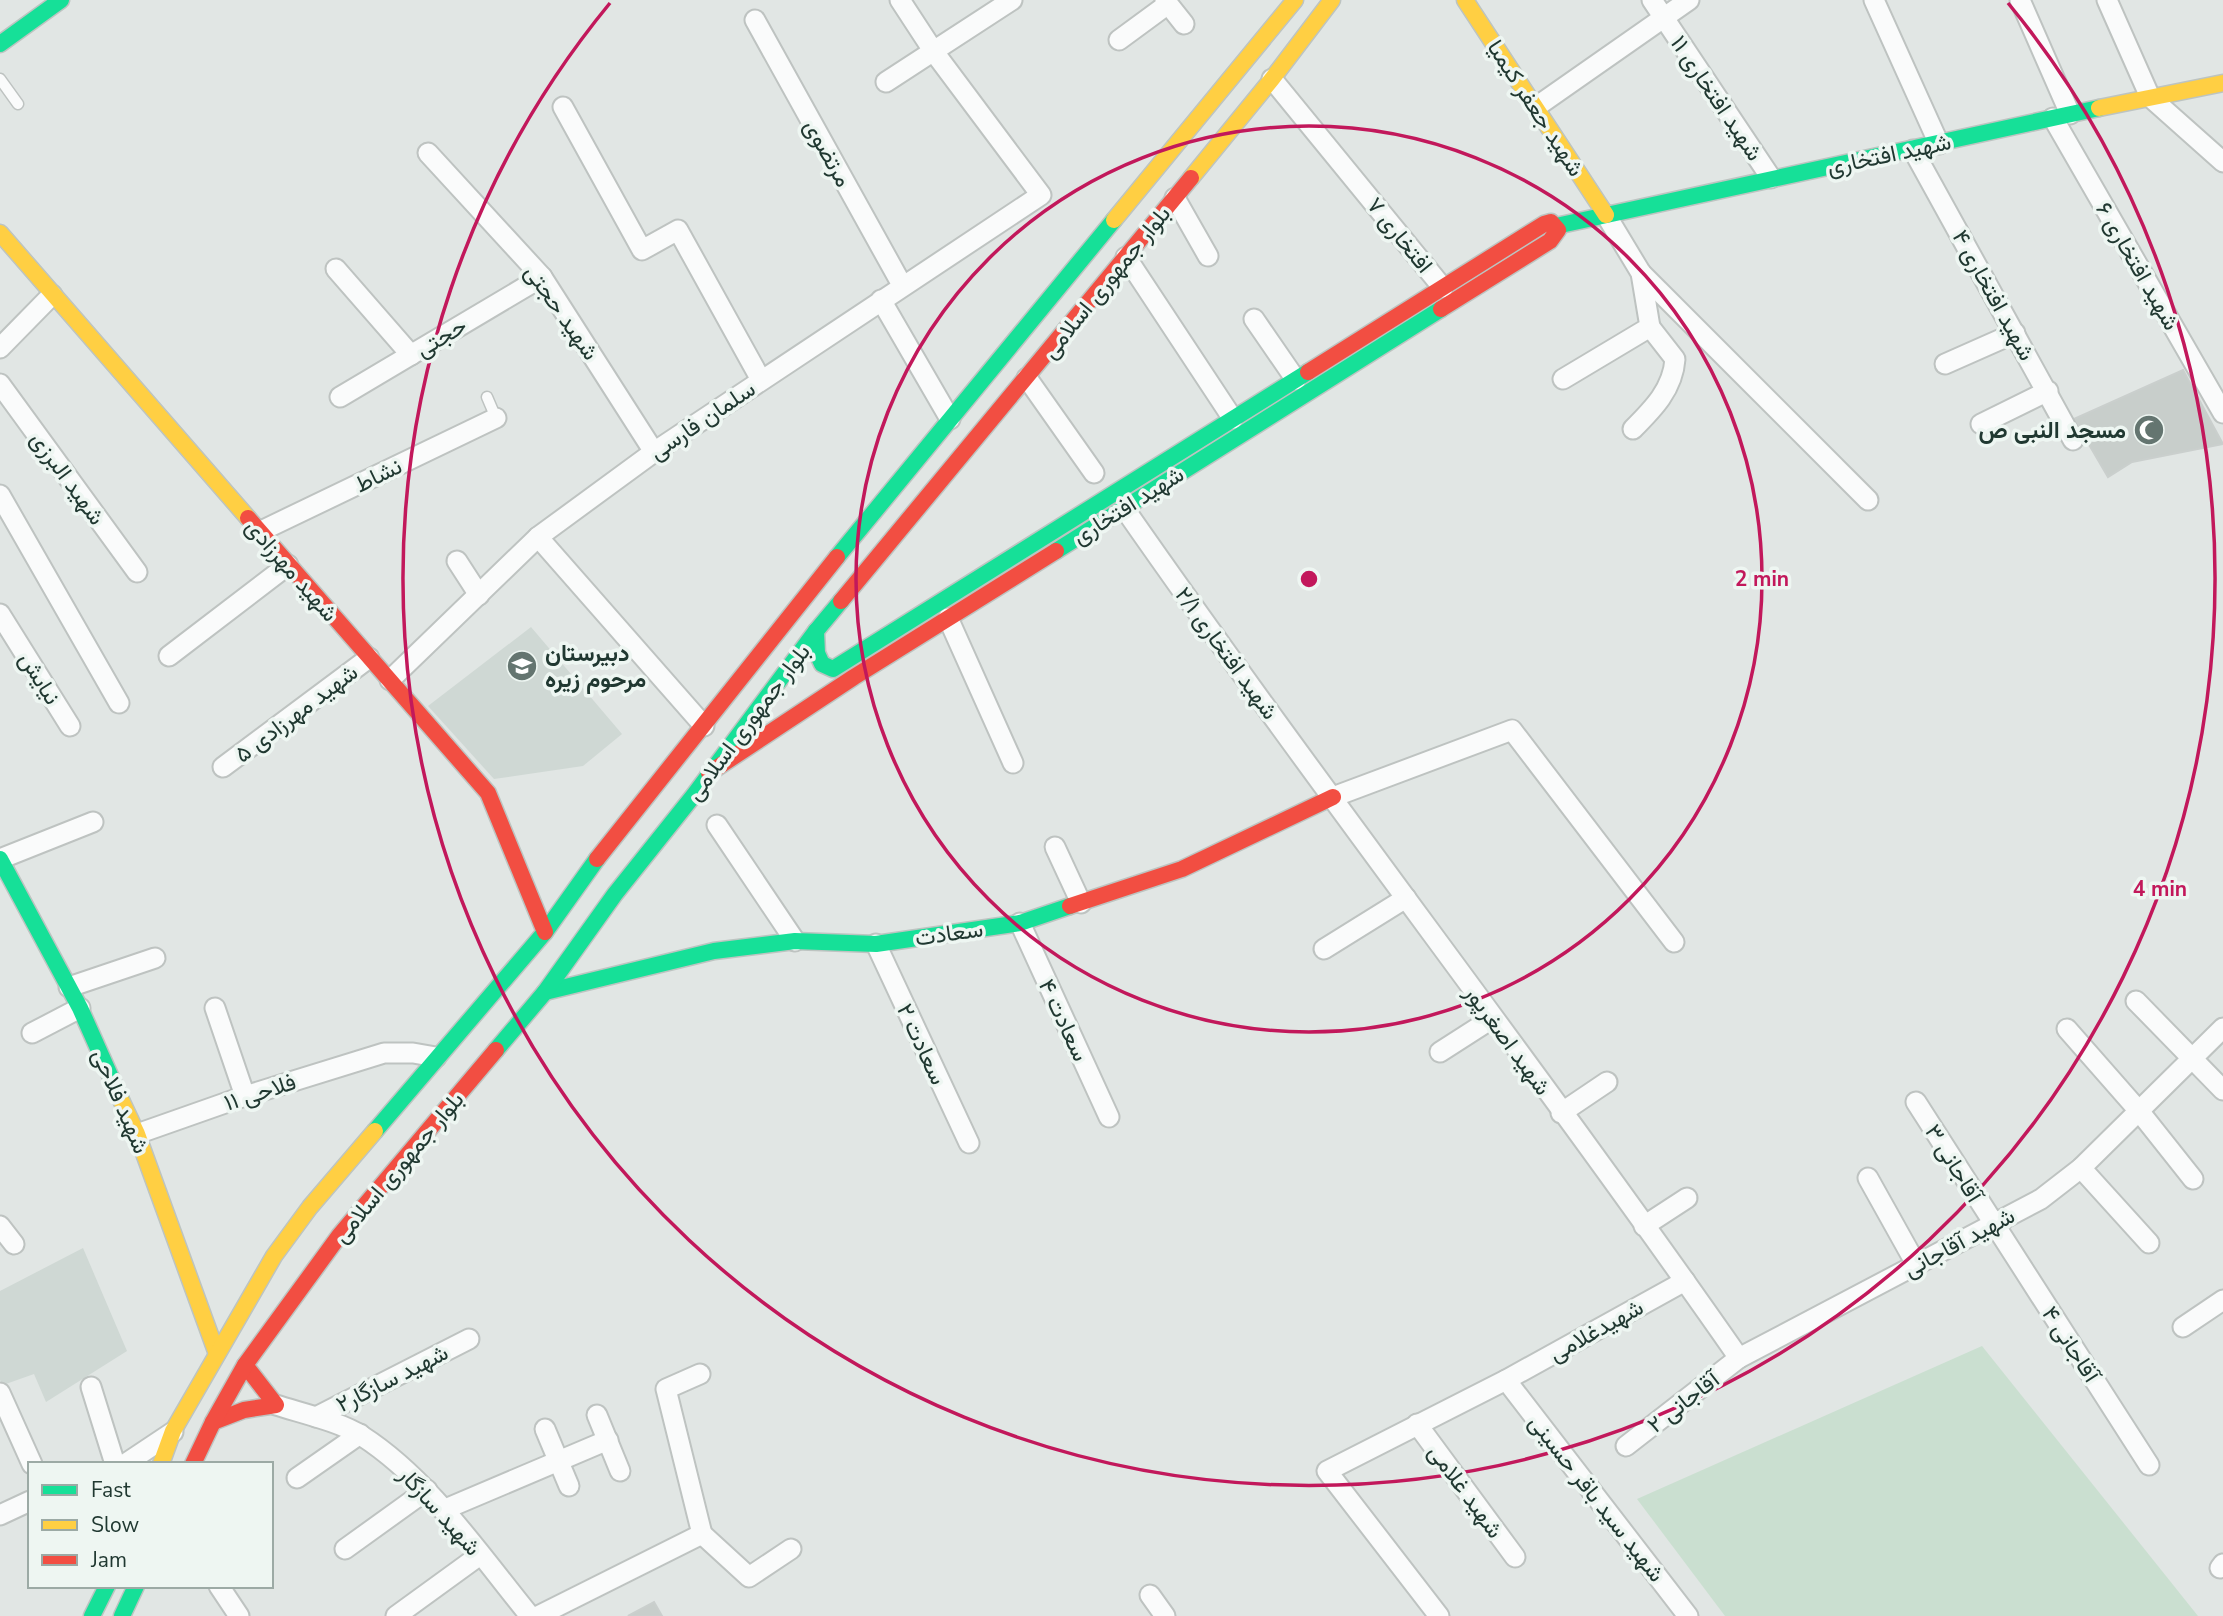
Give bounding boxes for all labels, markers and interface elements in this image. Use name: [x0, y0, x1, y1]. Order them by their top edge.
street label: شهید افتخاری ۱۱: [1663, 29, 1770, 167]
street label: شهید جعفر کیمیا: [1480, 34, 1591, 183]
street label: مرتضوی: [796, 114, 859, 193]
street label: شهید افتخاری: [1824, 126, 1954, 183]
street label: افتخاری ۷: [1359, 191, 1440, 280]
street label: شهید افتخاری ۶: [2088, 197, 2187, 336]
street label: بلوار جمهوری اسلامی: [1035, 199, 1178, 365]
street label: شهید افتخاری ۴: [1945, 224, 2042, 366]
street label: شهید حجتی: [517, 258, 606, 366]
street label: حجتی: [410, 310, 472, 365]
street label: سلمان فارسی: [643, 374, 761, 467]
mosque icon: مسجد النبی ص: [2132, 413, 2166, 447]
place label: مسجد النبی ص: [1978, 415, 2126, 446]
street label: شهید البرزی: [23, 425, 112, 531]
street label: نشاط: [349, 451, 407, 500]
street label: شهید افتخاری: [1067, 459, 1190, 552]
street label: شهید مهرزادی: [238, 512, 345, 628]
text: 2 min: [1735, 565, 1789, 593]
centre of rings: [1297, 567, 1321, 591]
street label: شهید افتخاری ۲/۱: [1168, 581, 1285, 726]
place label: دبیرستان مرحوم زیره: [545, 638, 646, 695]
street label: بلوار جمهوری اسلامی: [679, 638, 818, 807]
street label: نیایش: [11, 646, 68, 710]
school or university icon: دبیرستان مرحوم زیره: [505, 649, 539, 683]
street label: شهید مهرزادی ۵: [228, 657, 364, 770]
text: 4 min: [2133, 875, 2187, 903]
street label: سعادت: [913, 913, 985, 954]
street label: سعادت ۴: [1031, 974, 1096, 1066]
street label: شهید اصغرپور: [1456, 978, 1558, 1102]
street label: سعادت ۲: [889, 999, 954, 1090]
street label: شهید فلاحی: [85, 1044, 156, 1158]
street label: فلاحی ۱۱: [220, 1066, 300, 1119]
street label: بلوار جمهوری اسلامی: [326, 1085, 471, 1250]
street label: آقاجانی ۳: [1917, 1118, 1991, 1210]
street label: شهید آقاجانی: [1898, 1200, 2020, 1285]
street label: شهیدغلامی: [1543, 1292, 1649, 1369]
street label: آقاجانی ۴: [2035, 1300, 2108, 1390]
street label: شهید سازگار۲: [331, 1337, 454, 1420]
street label: آقاجانی ۲: [1641, 1363, 1727, 1440]
street label: شهید سید باقر حسینی: [1521, 1408, 1672, 1588]
street label: شهید غلامی: [1421, 1438, 1510, 1545]
street label: شهید سازگار: [391, 1459, 488, 1563]
legend: [28, 1462, 273, 1588]
text: Fast: [91, 1476, 131, 1504]
text: Slow: [91, 1511, 140, 1539]
text: Jam: [90, 1546, 127, 1574]

